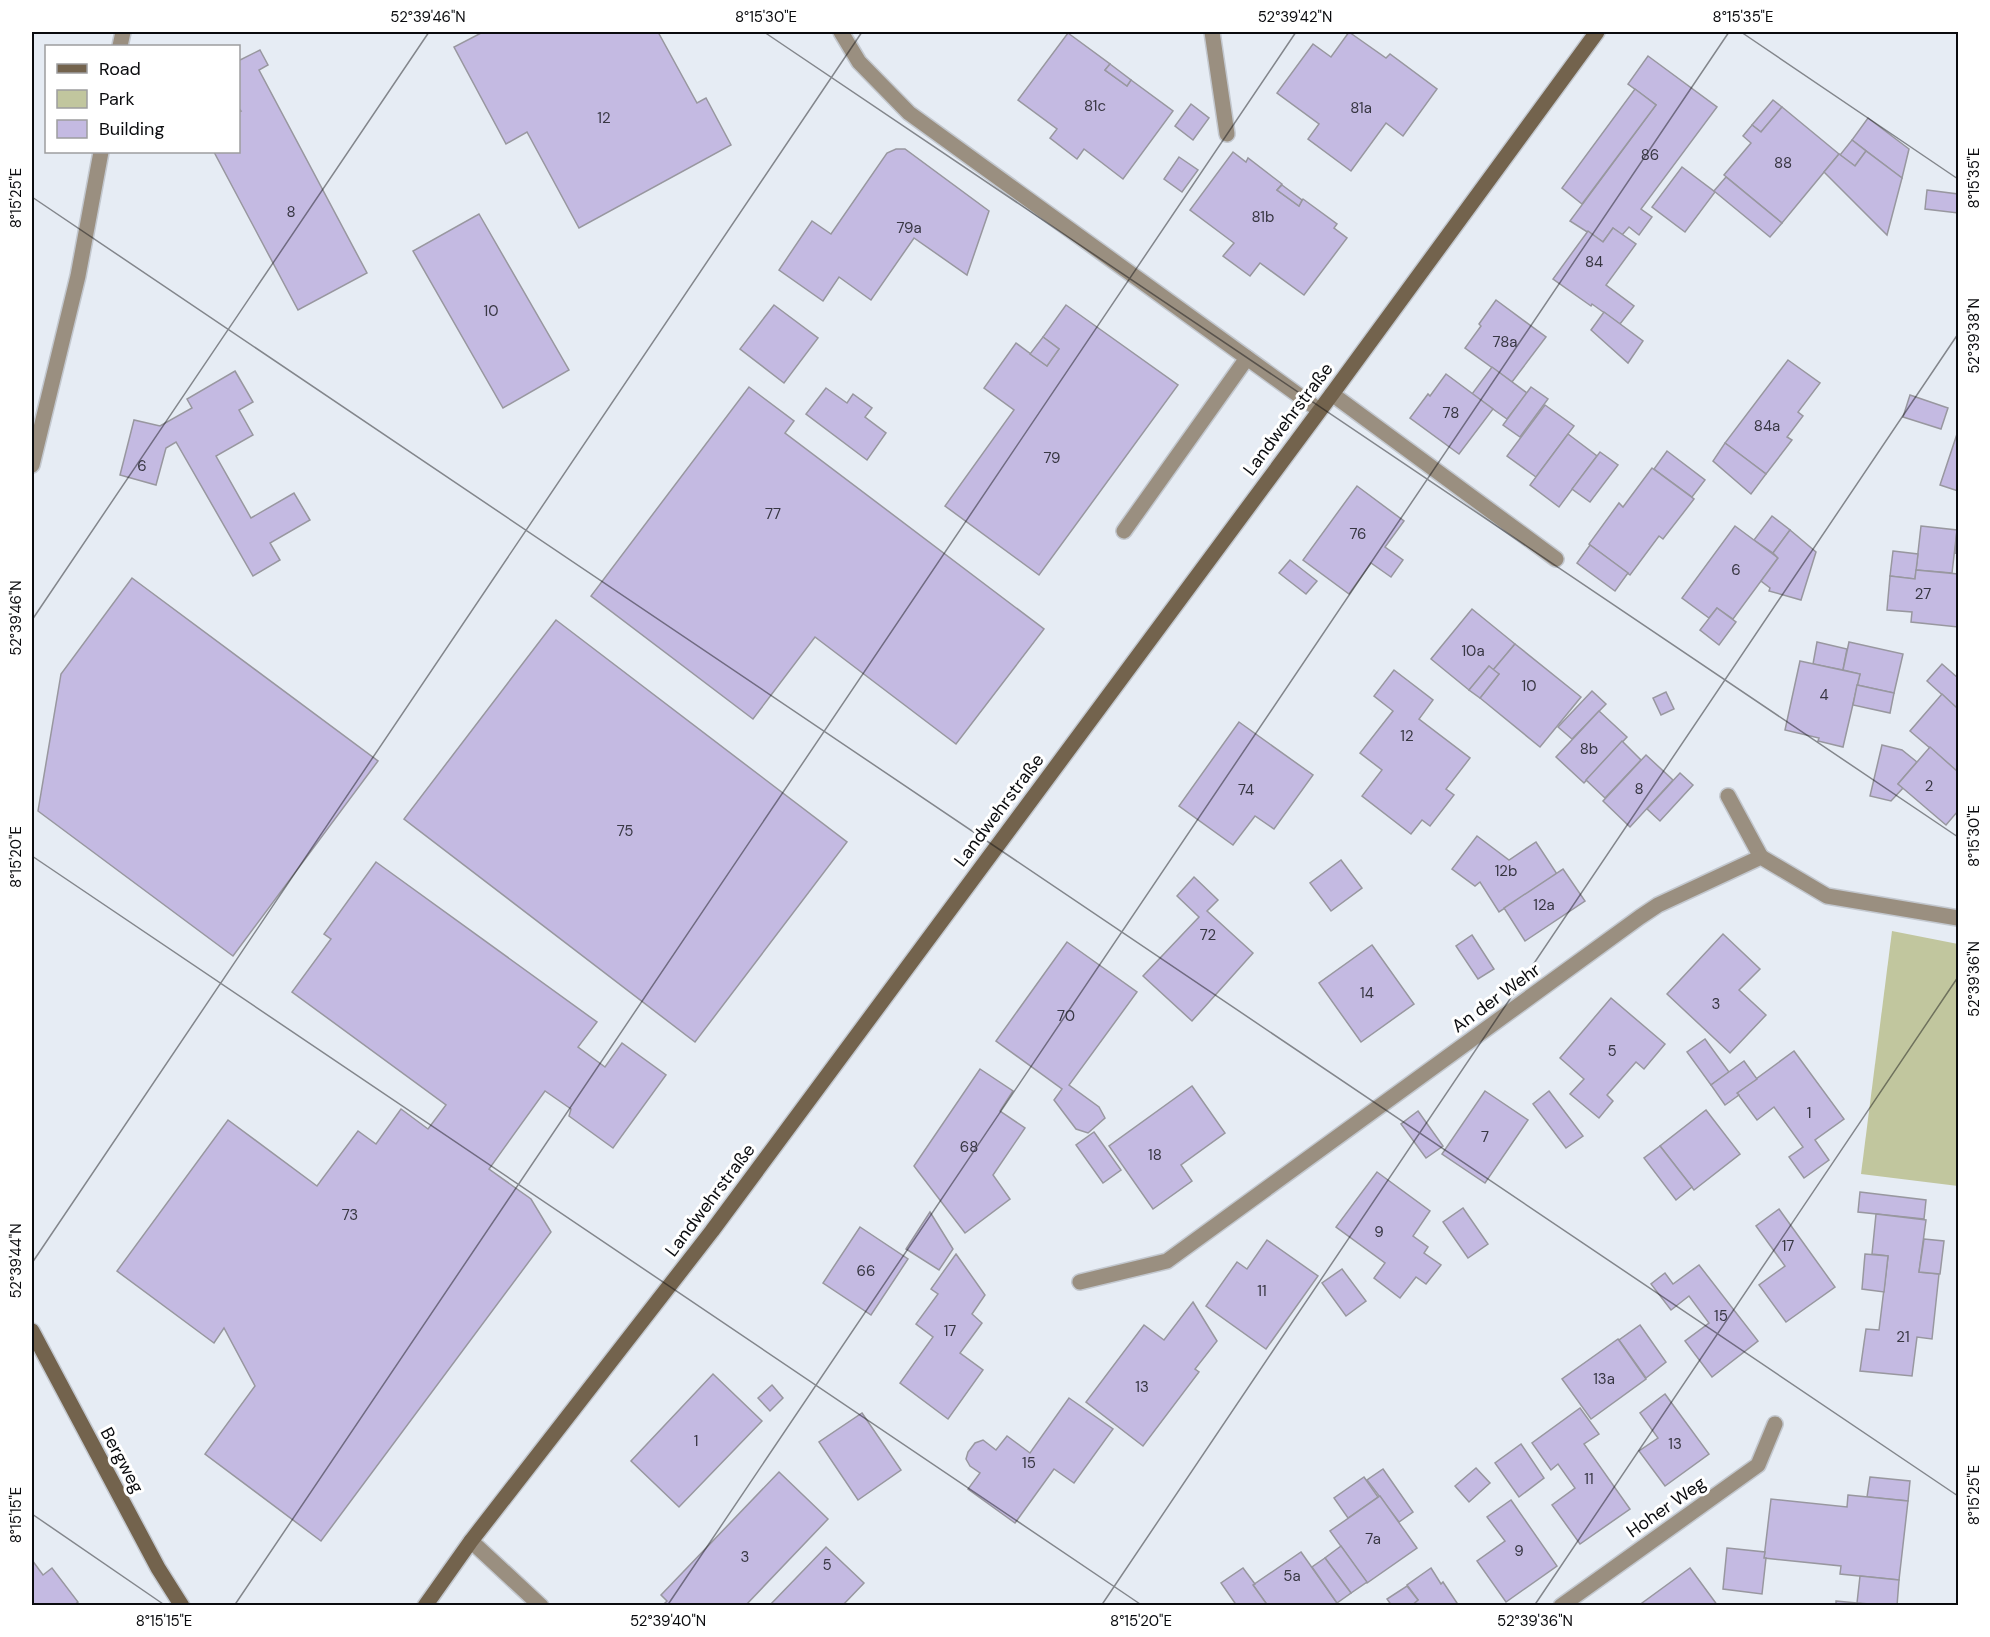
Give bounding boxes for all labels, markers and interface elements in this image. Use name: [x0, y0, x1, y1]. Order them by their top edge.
text: 52°39'46"N: [390, 7, 466, 27]
text: 8°15'30"E: [735, 7, 797, 27]
text: 52°39'42"N: [1258, 7, 1332, 27]
text: 8°15'35"E: [1713, 7, 1773, 27]
legend: [45, 45, 240, 153]
text: Road: [99, 57, 141, 81]
text: Park: [99, 87, 135, 111]
house number: 81c: [1084, 96, 1106, 116]
house number: 81a: [1350, 98, 1372, 118]
house number: 12: [597, 108, 611, 128]
text: Building: [99, 117, 164, 141]
house number: 86: [1641, 145, 1659, 165]
text: 8°15'35"E: [1964, 148, 1984, 208]
house number: 88: [1774, 153, 1792, 173]
text: 8°15'25"E: [6, 168, 26, 228]
house number: 8: [286, 202, 296, 222]
house number: 81b: [1252, 207, 1274, 227]
house number: 79a: [896, 218, 922, 238]
house number: 84: [1585, 252, 1603, 272]
text: 52°39'38"N: [1964, 298, 1984, 374]
house number: 10: [484, 301, 498, 321]
house number: 78a: [1492, 332, 1518, 352]
street label: Landwehrstraße: [1238, 358, 1338, 480]
house number: 78: [1443, 403, 1459, 423]
house number: 84a: [1754, 416, 1780, 436]
house number: 79: [1043, 448, 1061, 468]
house number: 6: [137, 456, 147, 476]
house number: 77: [765, 504, 781, 524]
house number: 76: [1349, 524, 1367, 544]
house number: 6: [1731, 560, 1741, 580]
text: 52°39'46"N: [6, 580, 26, 656]
house number: 27: [1915, 584, 1931, 604]
house number: 10a: [1461, 641, 1485, 661]
house number: 10: [1522, 676, 1536, 696]
house number: 4: [1819, 685, 1829, 705]
house number: 12: [1400, 726, 1414, 746]
house number: 8b: [1580, 739, 1598, 759]
street label: Landwehrstraße: [949, 749, 1049, 871]
house number: 2: [1925, 776, 1933, 796]
house number: 8: [1634, 779, 1644, 799]
house number: 74: [1238, 780, 1254, 800]
text: 8°15'30"E: [1964, 805, 1984, 867]
house number: 75: [617, 821, 633, 841]
text: 8°15'20"E: [6, 826, 26, 888]
house number: 12b: [1495, 861, 1517, 881]
house number: 12a: [1533, 895, 1555, 915]
house number: 72: [1200, 925, 1216, 945]
text: 52°39'36"N: [1964, 941, 1984, 1017]
street label: An der Wehr: [1447, 958, 1545, 1038]
house number: 14: [1360, 983, 1374, 1003]
house number: 3: [1712, 994, 1720, 1014]
house number: 70: [1057, 1006, 1075, 1026]
house number: 5: [1607, 1041, 1617, 1061]
house number: 1: [1807, 1103, 1811, 1123]
house number: 7: [1481, 1127, 1489, 1147]
house number: 68: [960, 1137, 978, 1157]
street label: Landwehrstraße: [660, 1139, 760, 1261]
house number: 18: [1148, 1145, 1162, 1165]
house number: 73: [342, 1205, 358, 1225]
house number: 9: [1374, 1222, 1384, 1242]
text: 52°39'44"N: [6, 1223, 26, 1299]
house number: 17: [1782, 1236, 1794, 1256]
house number: 66: [857, 1261, 875, 1281]
house number: 11: [1257, 1281, 1267, 1301]
house number: 15: [1714, 1306, 1728, 1326]
house number: 17: [944, 1321, 956, 1341]
house number: 21: [1896, 1327, 1910, 1347]
house number: 13a: [1593, 1369, 1615, 1389]
house number: 13: [1135, 1377, 1149, 1397]
street label: Bergweg: [95, 1423, 149, 1497]
house number: 1: [694, 1431, 698, 1451]
house number: 13: [1668, 1434, 1682, 1454]
house number: 15: [1022, 1453, 1036, 1473]
text: 8°15'25"E: [1964, 1465, 1984, 1525]
house number: 11: [1584, 1469, 1594, 1489]
street label: Hoher Weg: [1622, 1471, 1710, 1543]
text: 8°15'15"E: [6, 1487, 26, 1543]
house number: 7a: [1365, 1529, 1381, 1549]
house number: 9: [1514, 1541, 1524, 1561]
house number: 3: [741, 1547, 749, 1567]
house number: 5: [822, 1555, 832, 1575]
house number: 5a: [1283, 1566, 1301, 1586]
text: 8°15'15"E: [136, 1611, 192, 1631]
text: 52°39'40"N: [630, 1611, 706, 1631]
text: 8°15'20"E: [1110, 1611, 1172, 1631]
text: 52°39'36"N: [1497, 1611, 1573, 1631]

